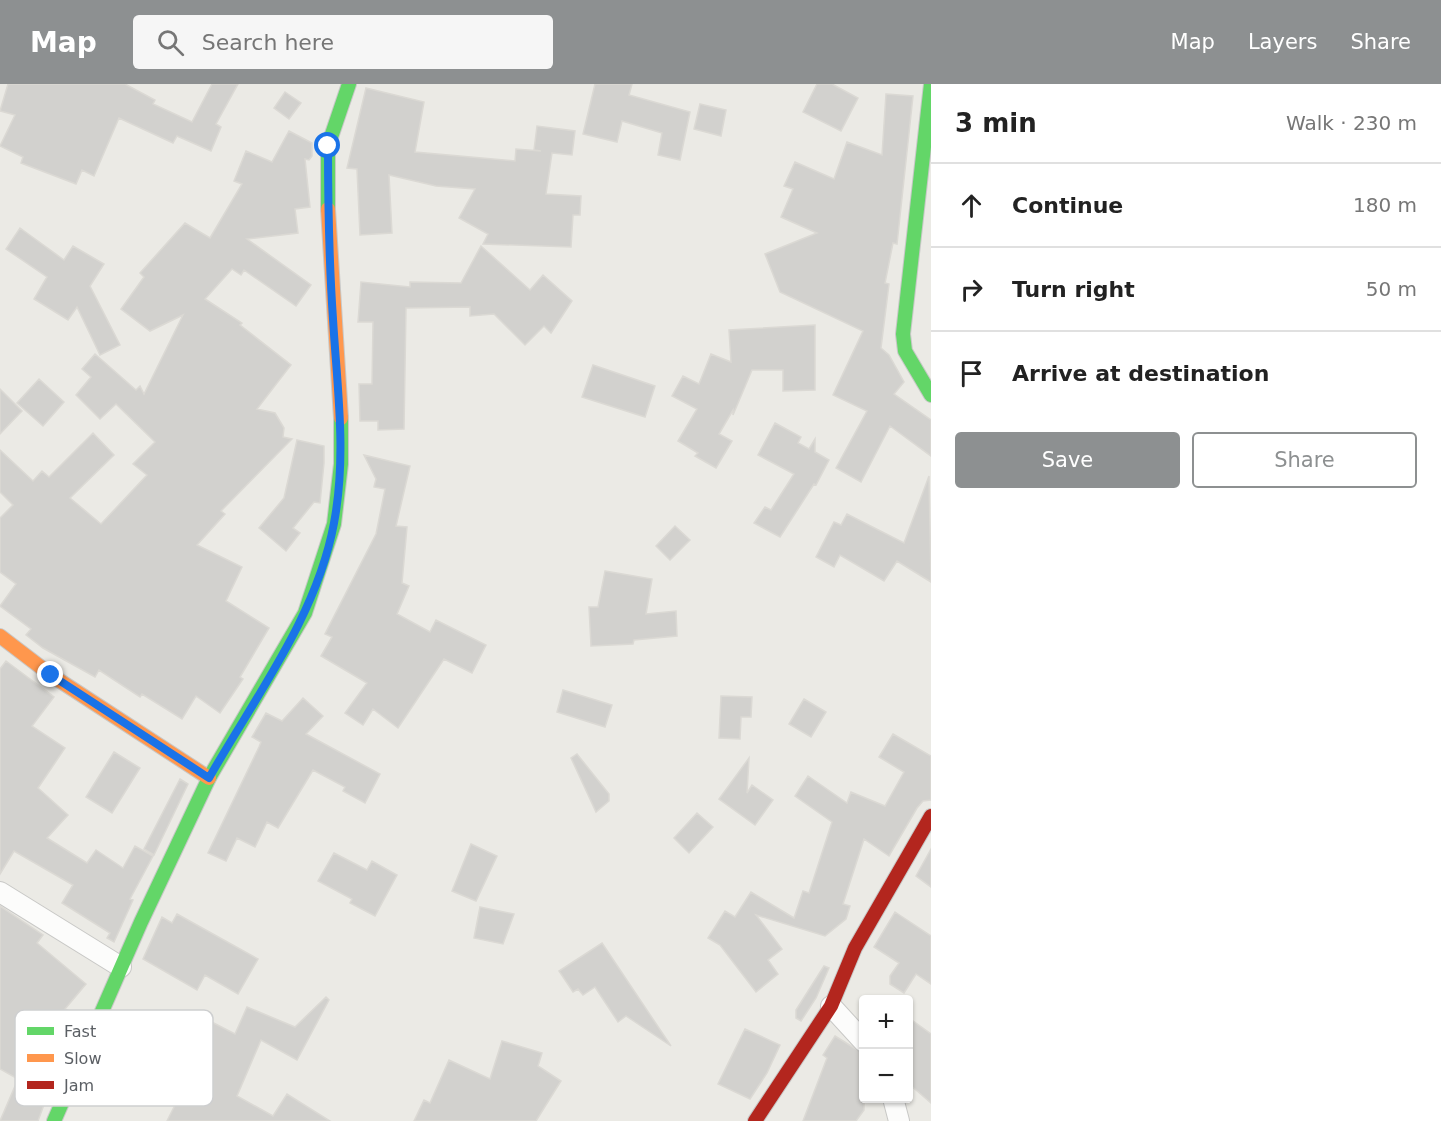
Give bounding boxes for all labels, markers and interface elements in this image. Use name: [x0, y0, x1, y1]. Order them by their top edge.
search box: [133, 15, 553, 69]
text: Map: [30, 26, 97, 59]
icon: search: [154, 26, 187, 59]
text: Search here: [202, 30, 334, 55]
text: Map: [1171, 30, 1215, 54]
text: Layers: [1248, 30, 1317, 54]
text: Share: [1350, 30, 1411, 54]
text: 3 min: [955, 108, 1037, 138]
text: Walk · 230 m: [1286, 111, 1417, 135]
route start: [314, 132, 340, 158]
icon: ahead: [955, 189, 988, 222]
text: Continue: [1012, 193, 1123, 218]
text: 180 m: [1353, 193, 1417, 217]
icon: right: [955, 273, 988, 306]
text: Turn right: [1012, 277, 1135, 302]
text: 50 m: [1366, 277, 1417, 301]
icon: arrive: [955, 357, 988, 390]
text: Arrive at destination: [1012, 361, 1269, 386]
button: Save: [955, 432, 1180, 488]
button: Share: [1192, 432, 1417, 488]
route end: [37, 661, 63, 687]
map controls: [859, 995, 913, 1103]
button: +: [859, 995, 913, 1049]
legend: [15, 1010, 213, 1106]
text: Fast: [64, 1022, 96, 1041]
text: Slow: [64, 1049, 101, 1068]
button: −: [859, 1049, 913, 1103]
text: Jam: [63, 1076, 94, 1095]

